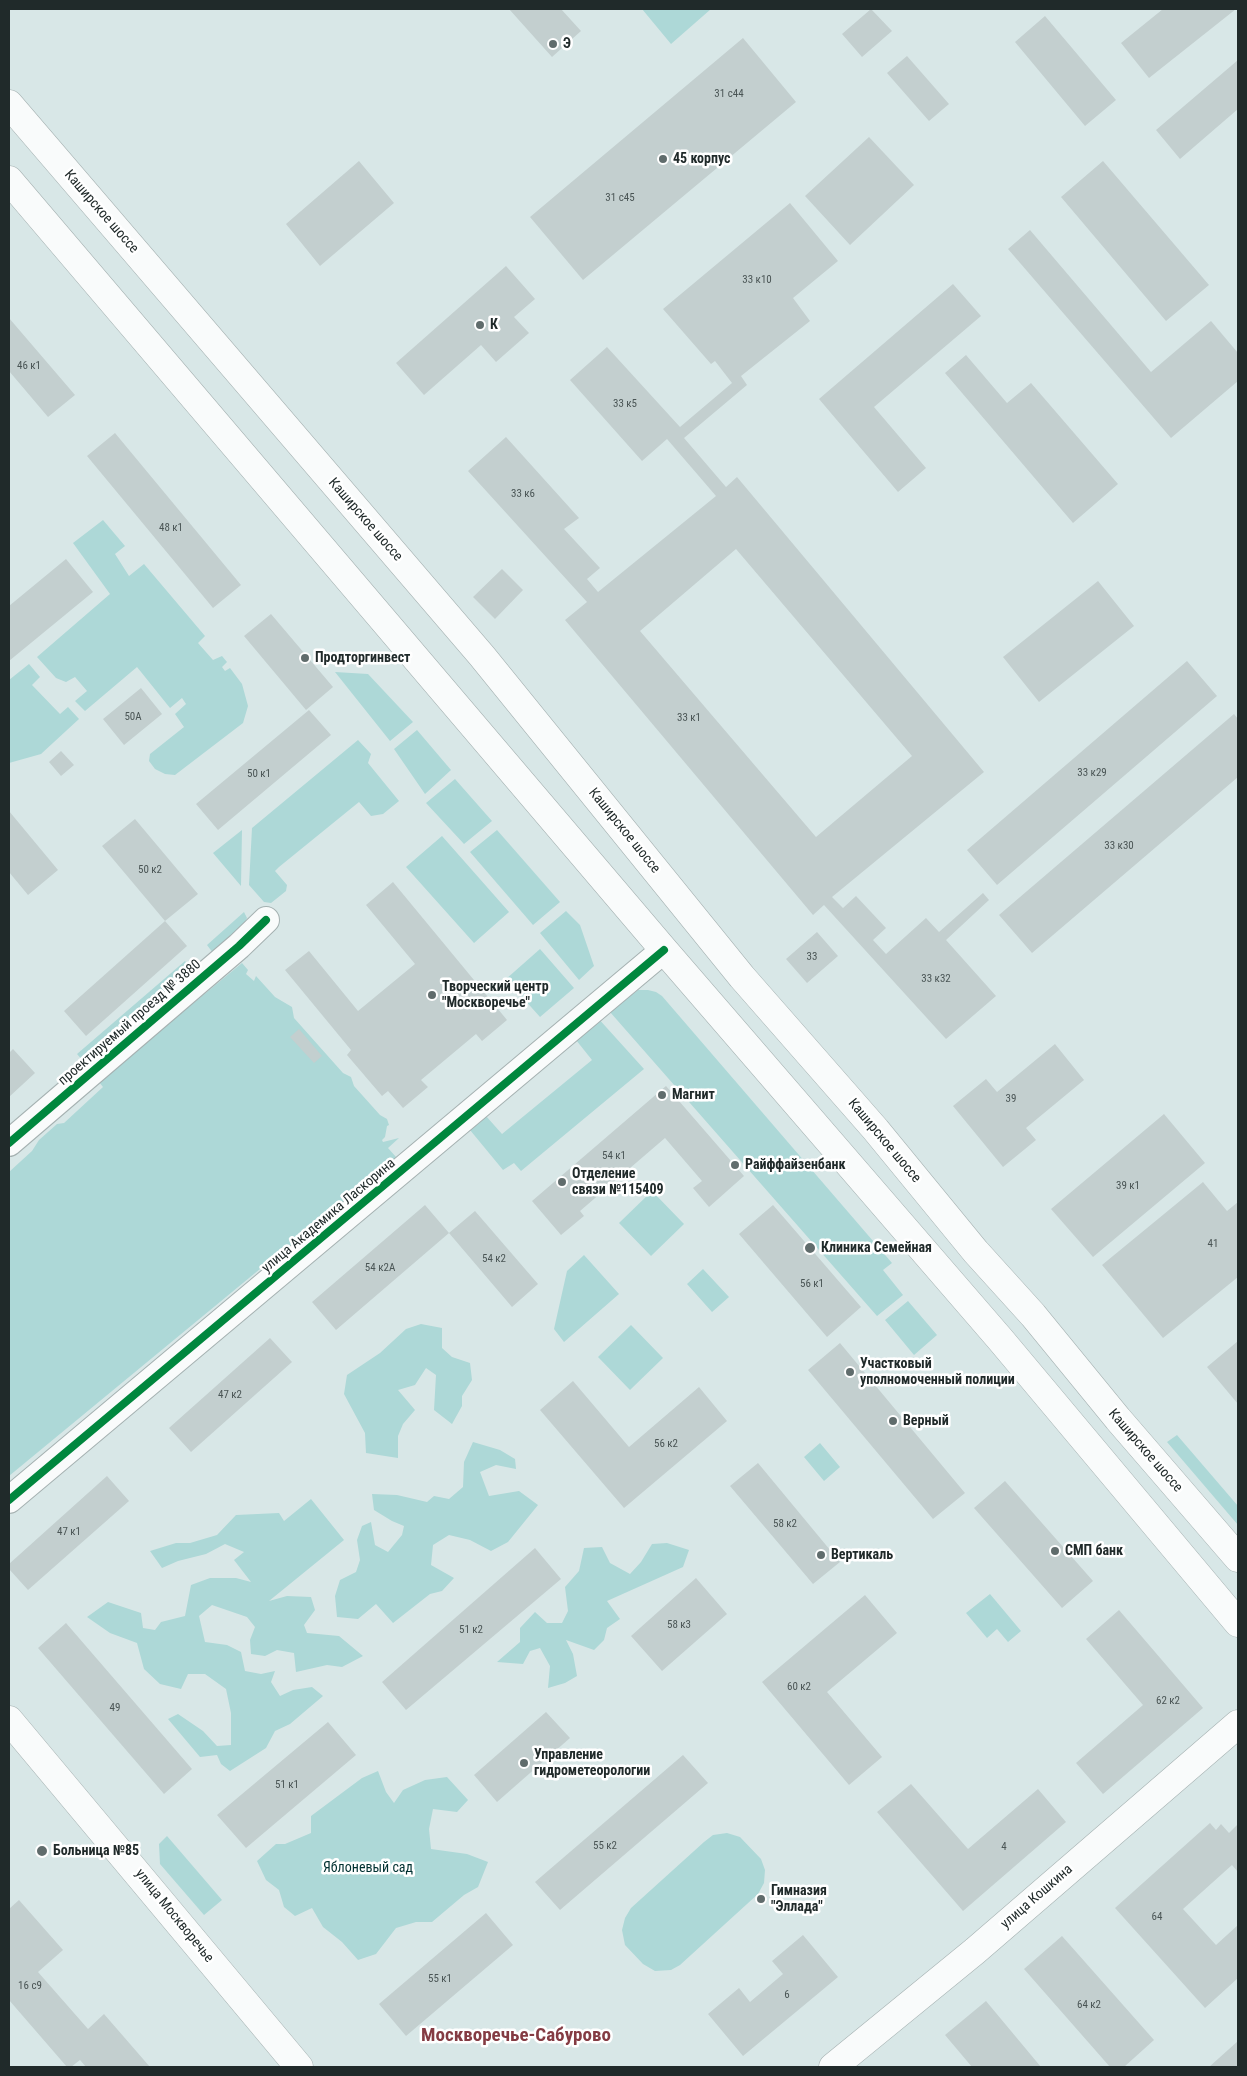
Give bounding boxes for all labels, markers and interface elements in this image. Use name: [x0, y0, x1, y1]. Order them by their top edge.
place label: Э: [563, 36, 571, 52]
marker: Э: [547, 38, 559, 50]
house number: 31 с44: [714, 87, 744, 101]
place label: 45 корпус: [673, 151, 731, 167]
marker: 45 корпус: [657, 153, 669, 165]
street label: Каширское шоссе: [60, 167, 142, 257]
house number: 31 с45: [605, 191, 635, 205]
house number: 33 к10: [742, 273, 772, 287]
place label: К: [490, 317, 498, 333]
marker: К: [474, 319, 486, 331]
house number: 46 к1: [17, 359, 41, 373]
house number: 33 к5: [613, 397, 637, 411]
street label: Каширское шоссе: [324, 475, 406, 565]
house number: 33 к6: [511, 487, 535, 501]
house number: 48 к1: [159, 521, 183, 535]
place label: Продторгинвест: [315, 650, 410, 666]
marker: Продторгинвест: [299, 652, 311, 664]
house number: 50А: [124, 710, 142, 724]
house number: 33 к1: [677, 711, 701, 725]
house number: 33 к29: [1077, 766, 1107, 780]
house number: 50 к1: [247, 767, 271, 781]
street label: Каширское шоссе: [585, 785, 663, 877]
house number: 33 к30: [1104, 839, 1134, 853]
house number: 50 к2: [138, 863, 162, 877]
house number: 33: [807, 950, 817, 964]
street label: проектируемый проезд № 3880: [55, 957, 205, 1089]
house number: 33 к32: [921, 972, 951, 986]
place label: Творческий центр "Москворечье": [442, 979, 549, 1012]
marker: Творческий центр "Москворечье": [426, 989, 438, 1001]
place label: Магнит: [672, 1087, 715, 1103]
marker: Магнит: [656, 1089, 668, 1101]
house number: 39: [1006, 1092, 1016, 1106]
street label: Каширское шоссе: [844, 1096, 924, 1186]
house number: 54 к1: [602, 1149, 626, 1163]
street label: улица Академика Ласкорина: [259, 1155, 399, 1277]
place label: Райффайзенбанк: [745, 1157, 846, 1173]
marker: Райффайзенбанк: [729, 1159, 741, 1171]
place label: Отделение связи №115409: [572, 1166, 664, 1198]
marker: Отделение связи №115409: [556, 1176, 568, 1188]
house number: 39 к1: [1116, 1179, 1140, 1193]
house number: 41: [1208, 1237, 1218, 1251]
place label: Клиника Семейная: [821, 1240, 932, 1256]
marker: Клиника Семейная: [803, 1241, 817, 1255]
house number: 54 к2: [482, 1252, 506, 1266]
house number: 54 к2А: [365, 1261, 395, 1275]
house number: 56 к1: [800, 1277, 824, 1291]
place label: Участковый уполномоченный полиции: [860, 1356, 1015, 1388]
marker: Участковый уполномоченный полиции: [844, 1366, 856, 1378]
house number: 47 к2: [218, 1388, 242, 1402]
street label: Каширское шоссе: [1104, 1406, 1186, 1496]
place label: Верный: [903, 1413, 949, 1429]
marker: Верный: [887, 1415, 899, 1427]
house number: 56 к2: [654, 1437, 678, 1451]
house number: 58 к2: [773, 1517, 797, 1531]
house number: 47 к1: [57, 1525, 81, 1539]
place label: СМП банк: [1065, 1543, 1123, 1559]
marker: СМП банк: [1049, 1545, 1061, 1557]
place label: Вертикаль: [831, 1547, 893, 1563]
marker: Вертикаль: [815, 1549, 827, 1561]
house number: 58 к3: [667, 1618, 691, 1632]
house number: 51 к2: [459, 1623, 483, 1637]
house number: 60 к2: [787, 1680, 811, 1694]
house number: 62 к2: [1156, 1694, 1180, 1708]
house number: 49: [110, 1701, 120, 1715]
place label: Управление гидрометеорологии: [534, 1747, 650, 1780]
marker: Управление гидрометеорологии: [518, 1757, 530, 1769]
house number: 51 к1: [275, 1778, 299, 1792]
house number: 55 к2: [593, 1839, 617, 1853]
house number: 4: [1001, 1840, 1007, 1854]
place label: Больница №85: [53, 1843, 139, 1859]
marker: Больница №85: [35, 1844, 49, 1858]
park label: Яблоневый сад: [323, 1860, 413, 1876]
street label: улица Кошкина: [998, 1861, 1076, 1933]
street label: улица Москворечье: [131, 1866, 217, 1966]
place label: Гимназия "Эллада": [771, 1883, 827, 1915]
marker: Гимназия "Эллада": [755, 1893, 767, 1905]
house number: 64: [1152, 1910, 1162, 1924]
house number: 55 к1: [428, 1972, 452, 1986]
house number: 16 с9: [18, 1979, 42, 1993]
house number: 6: [784, 1988, 790, 2002]
house number: 64 к2: [1077, 1998, 1101, 2012]
district label: Москворечье-Сабурово: [421, 2025, 611, 2047]

